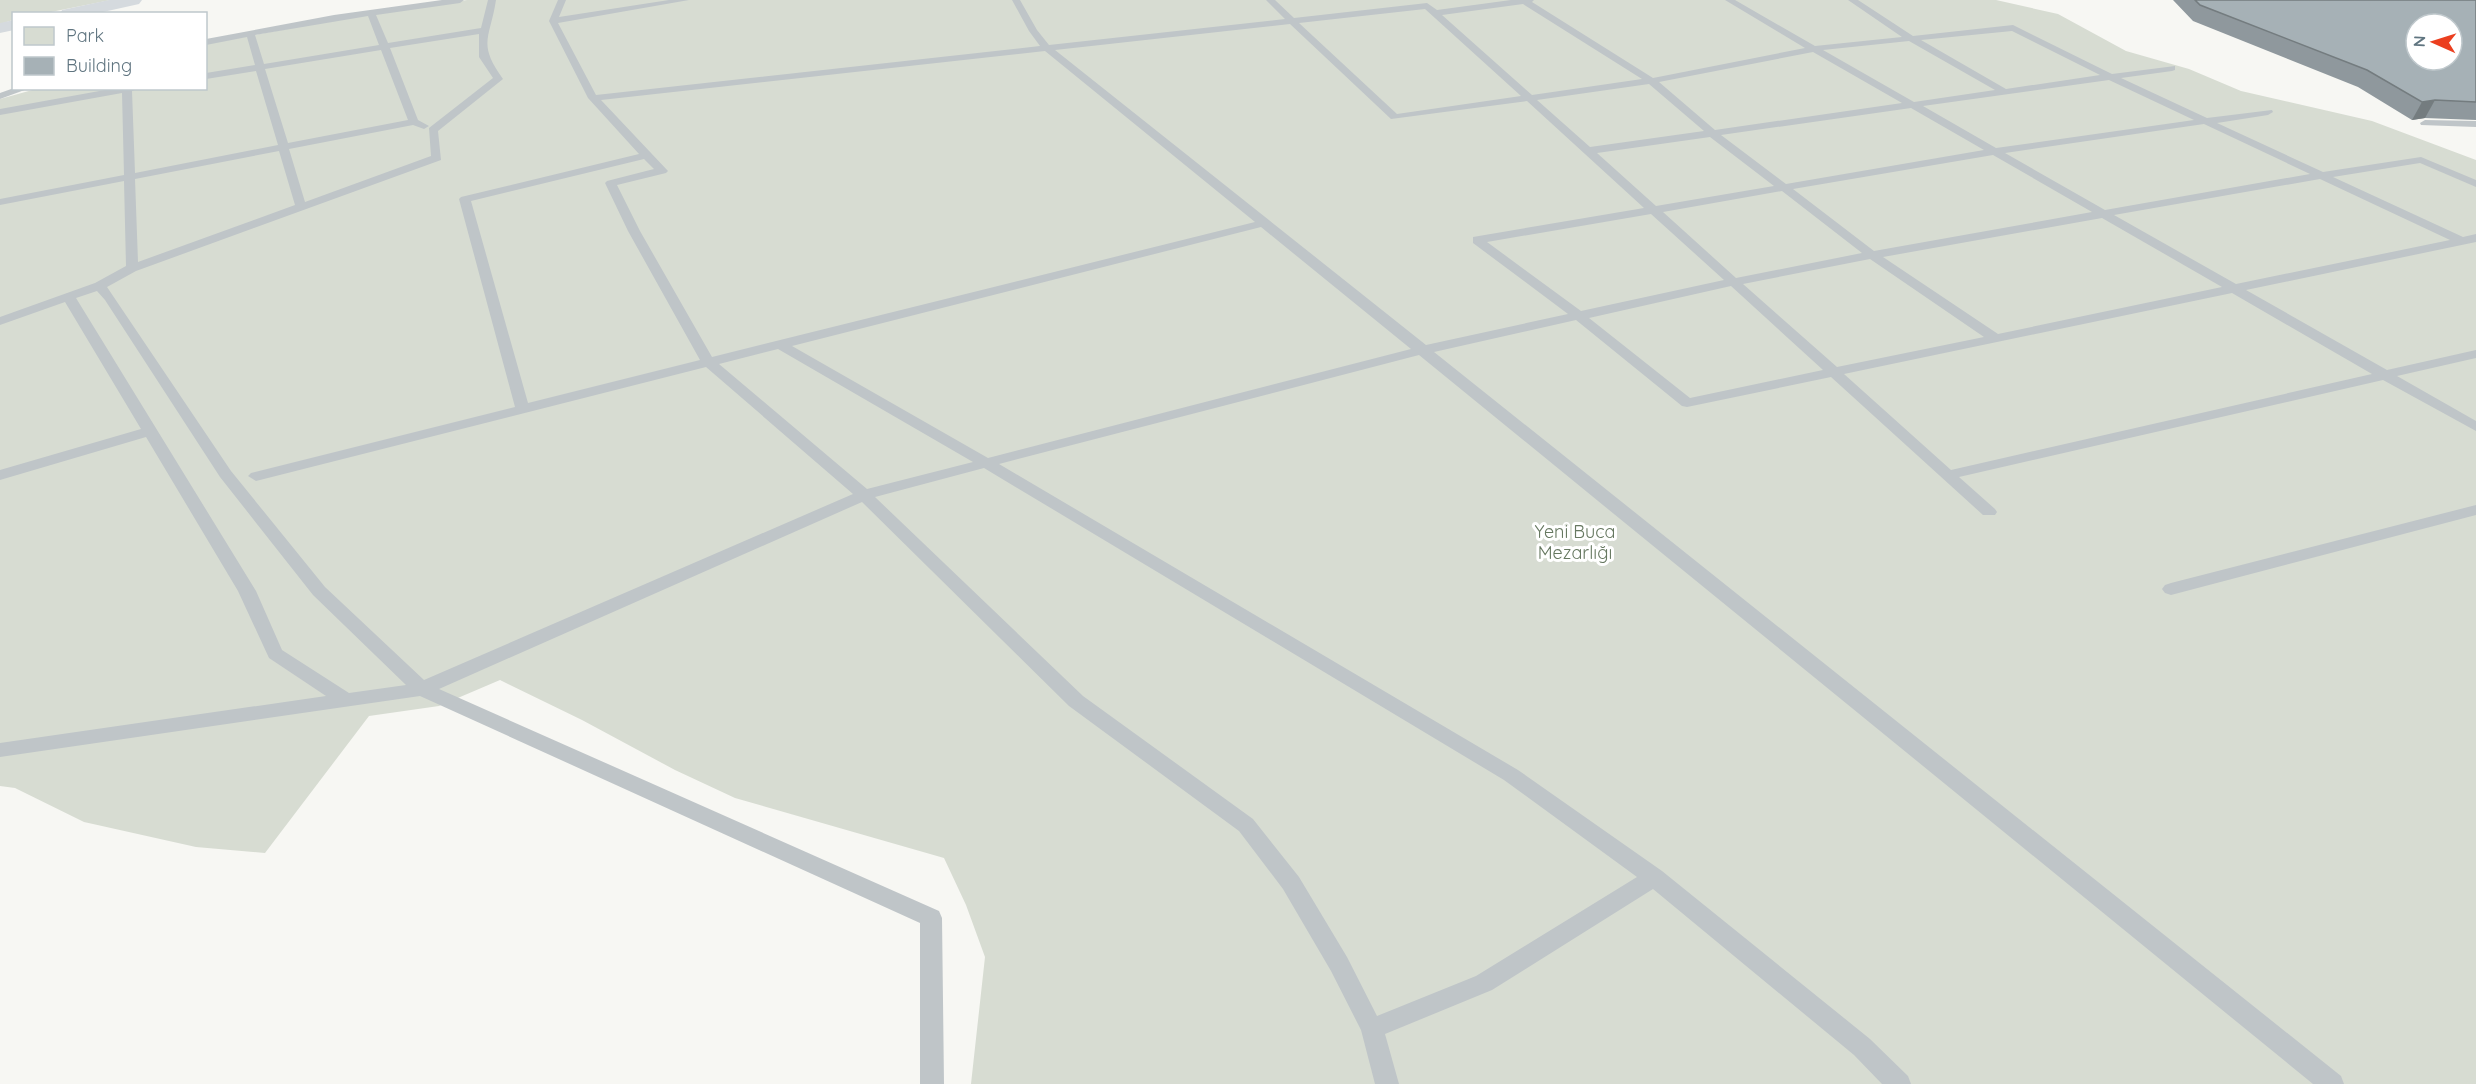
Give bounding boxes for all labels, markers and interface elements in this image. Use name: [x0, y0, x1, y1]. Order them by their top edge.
legend: [12, 12, 207, 90]
north arrow: [2404, 12, 2464, 72]
text: Park: [66, 24, 104, 47]
text: N: [2409, 35, 2429, 48]
text: Building: [66, 54, 132, 77]
park label: Yeni Buca Mezarlığı: [1535, 520, 1615, 564]

